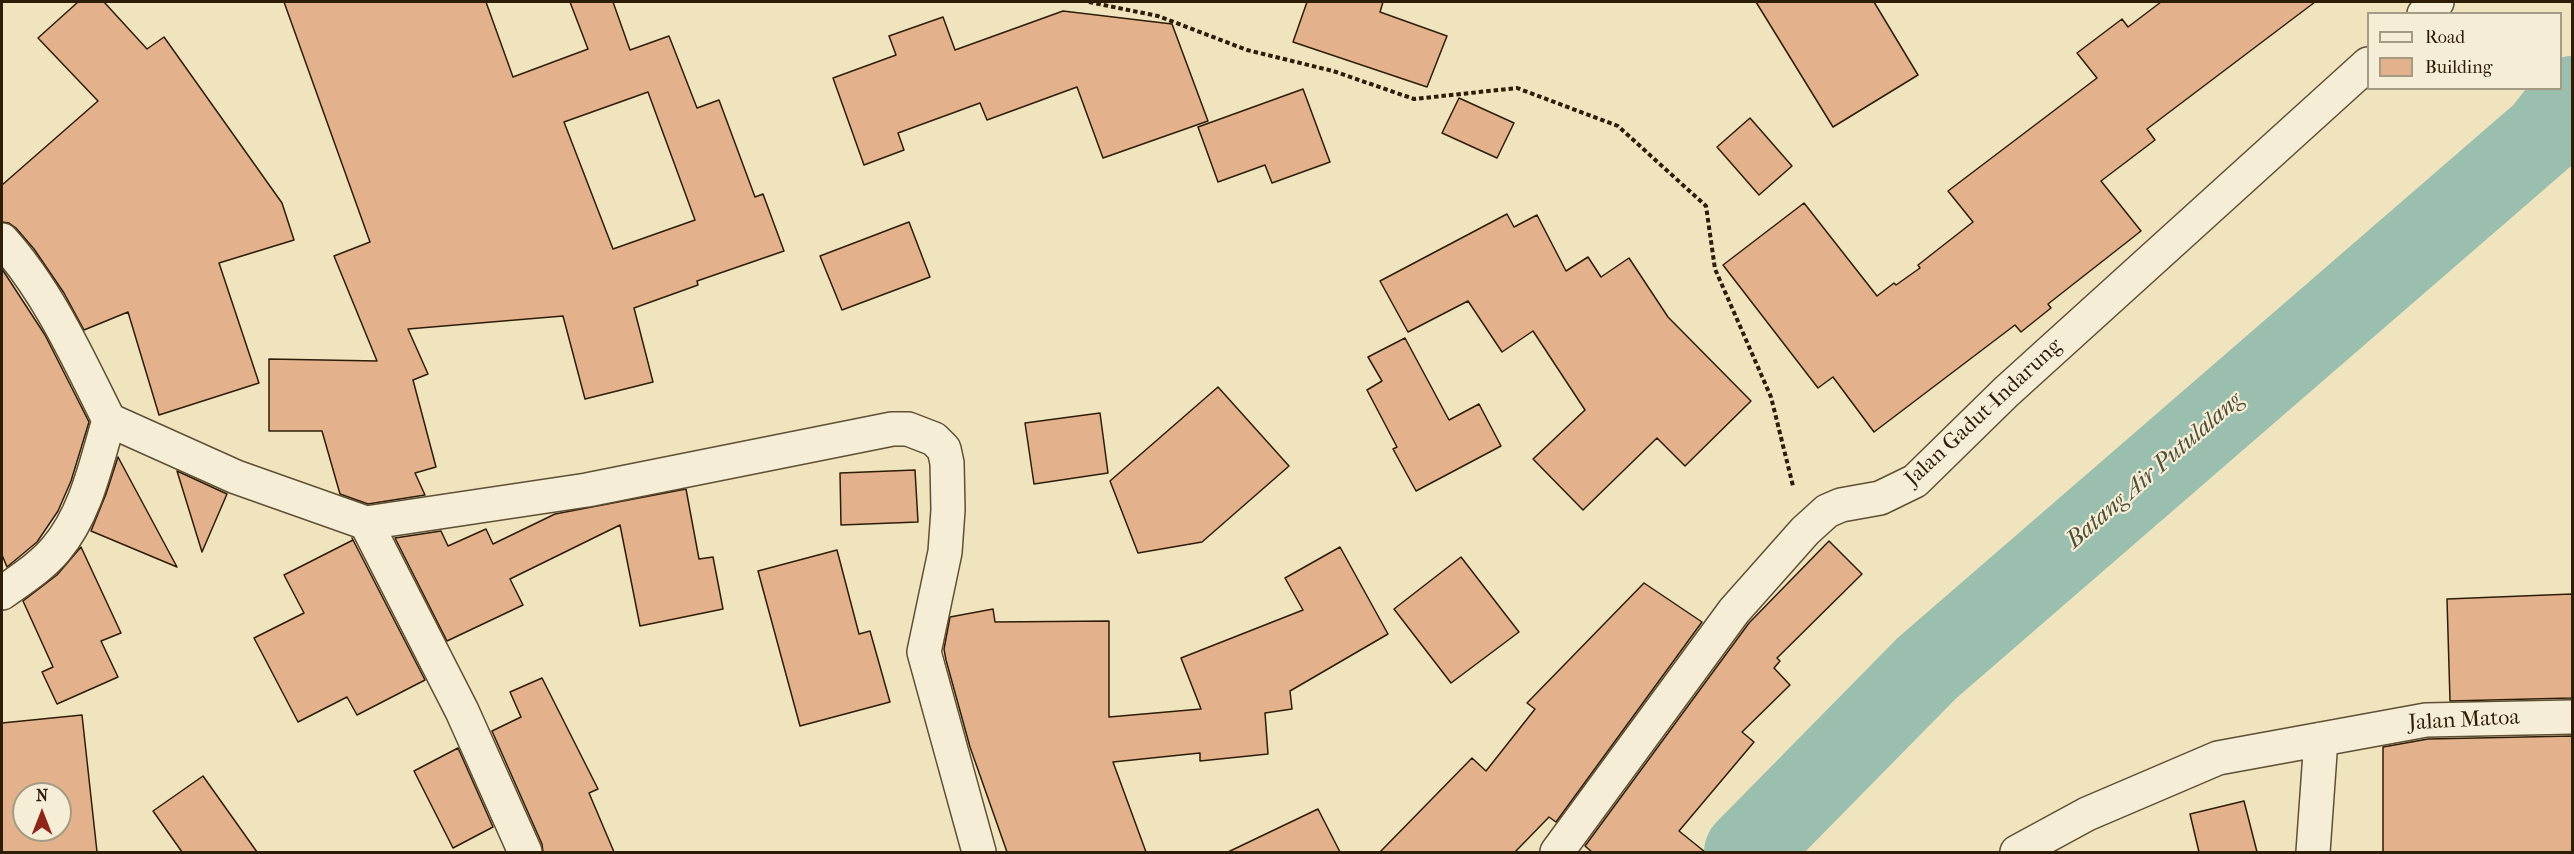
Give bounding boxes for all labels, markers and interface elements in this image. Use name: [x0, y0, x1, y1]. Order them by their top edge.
legend: [2367, 12, 2562, 90]
text: Road: [2425, 27, 2465, 48]
text: Building: [2425, 57, 2492, 78]
street label: Jalan Gadut-Indarung: [1900, 333, 2068, 493]
water label: Batang Air Putulalang: [2061, 387, 2249, 555]
street label: Jalan Matoa: [2408, 705, 2520, 737]
north arrow: [12, 782, 72, 842]
text: N: [36, 786, 48, 805]

